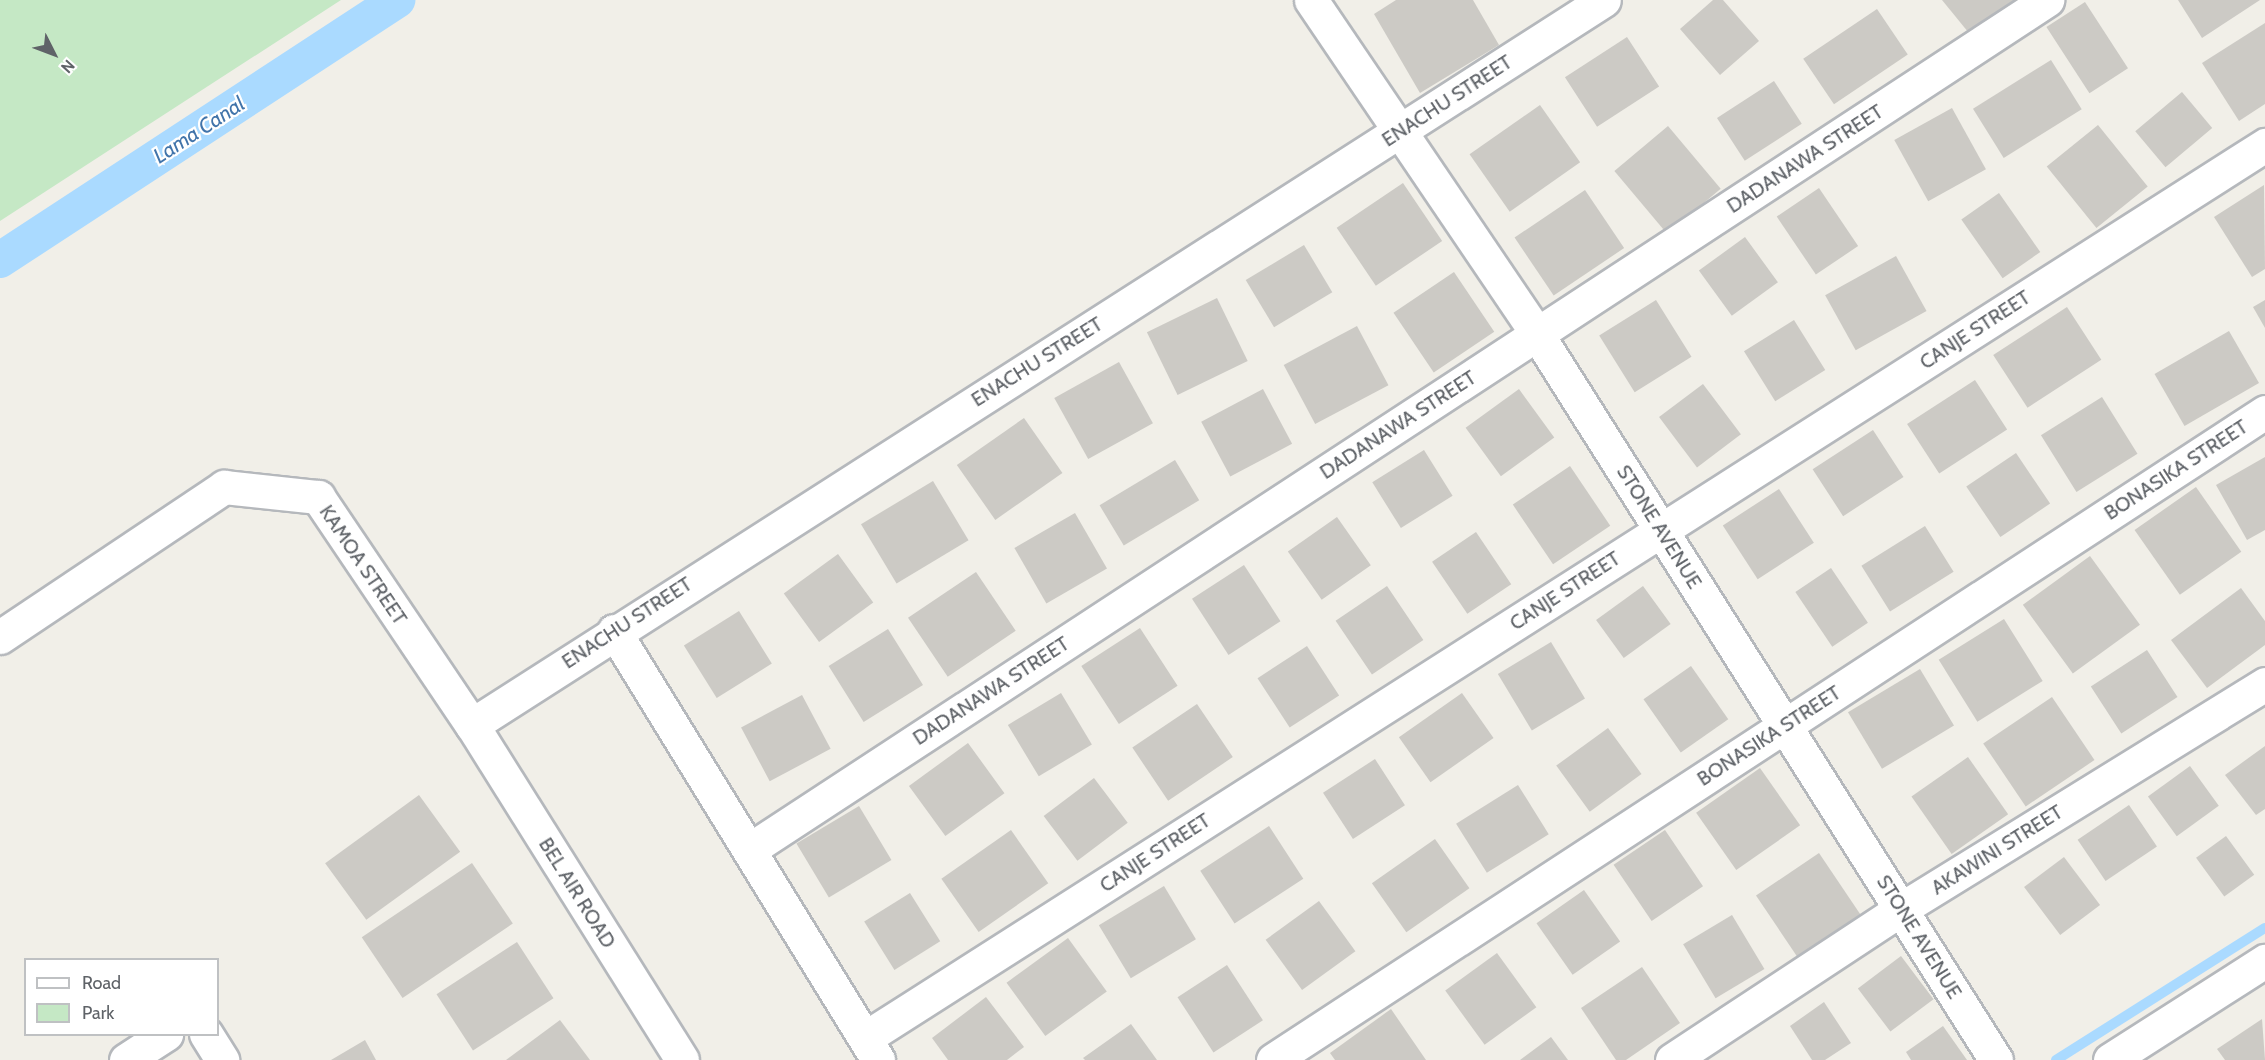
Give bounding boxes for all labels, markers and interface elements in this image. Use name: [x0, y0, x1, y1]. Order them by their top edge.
north arrow: [24, 24, 84, 84]
street label: ENACHU STREET: [1378, 50, 1516, 152]
text: N: [57, 56, 79, 77]
water label: Lama Canal: [149, 91, 249, 169]
street label: DADANAWA STREET: [1723, 100, 1887, 218]
street label: CANJE STREET: [1915, 285, 2035, 375]
street label: ENACHU STREET: [967, 312, 1107, 412]
street label: DADANAWA STREET: [1316, 366, 1480, 484]
street label: BONASIKA STREET: [2100, 415, 2252, 525]
street label: STONE AVENUE: [1611, 461, 1707, 593]
street label: KAMOA STREET: [314, 501, 412, 629]
street label: CANJE STREET: [1505, 546, 1625, 636]
street label: ENACHU STREET: [558, 572, 696, 674]
street label: DADANAWA STREET: [909, 632, 1073, 750]
street label: BONASIKA STREET: [1693, 681, 1845, 791]
street label: AKAWINI STREET: [1927, 800, 2067, 900]
street label: CANJE STREET: [1095, 808, 1215, 898]
street label: BEL AIR ROAD: [534, 833, 620, 953]
street label: STONE AVENUE: [1871, 871, 1967, 1003]
legend: [24, 958, 219, 1036]
text: Road: [82, 972, 121, 994]
text: Park: [82, 1002, 114, 1024]

